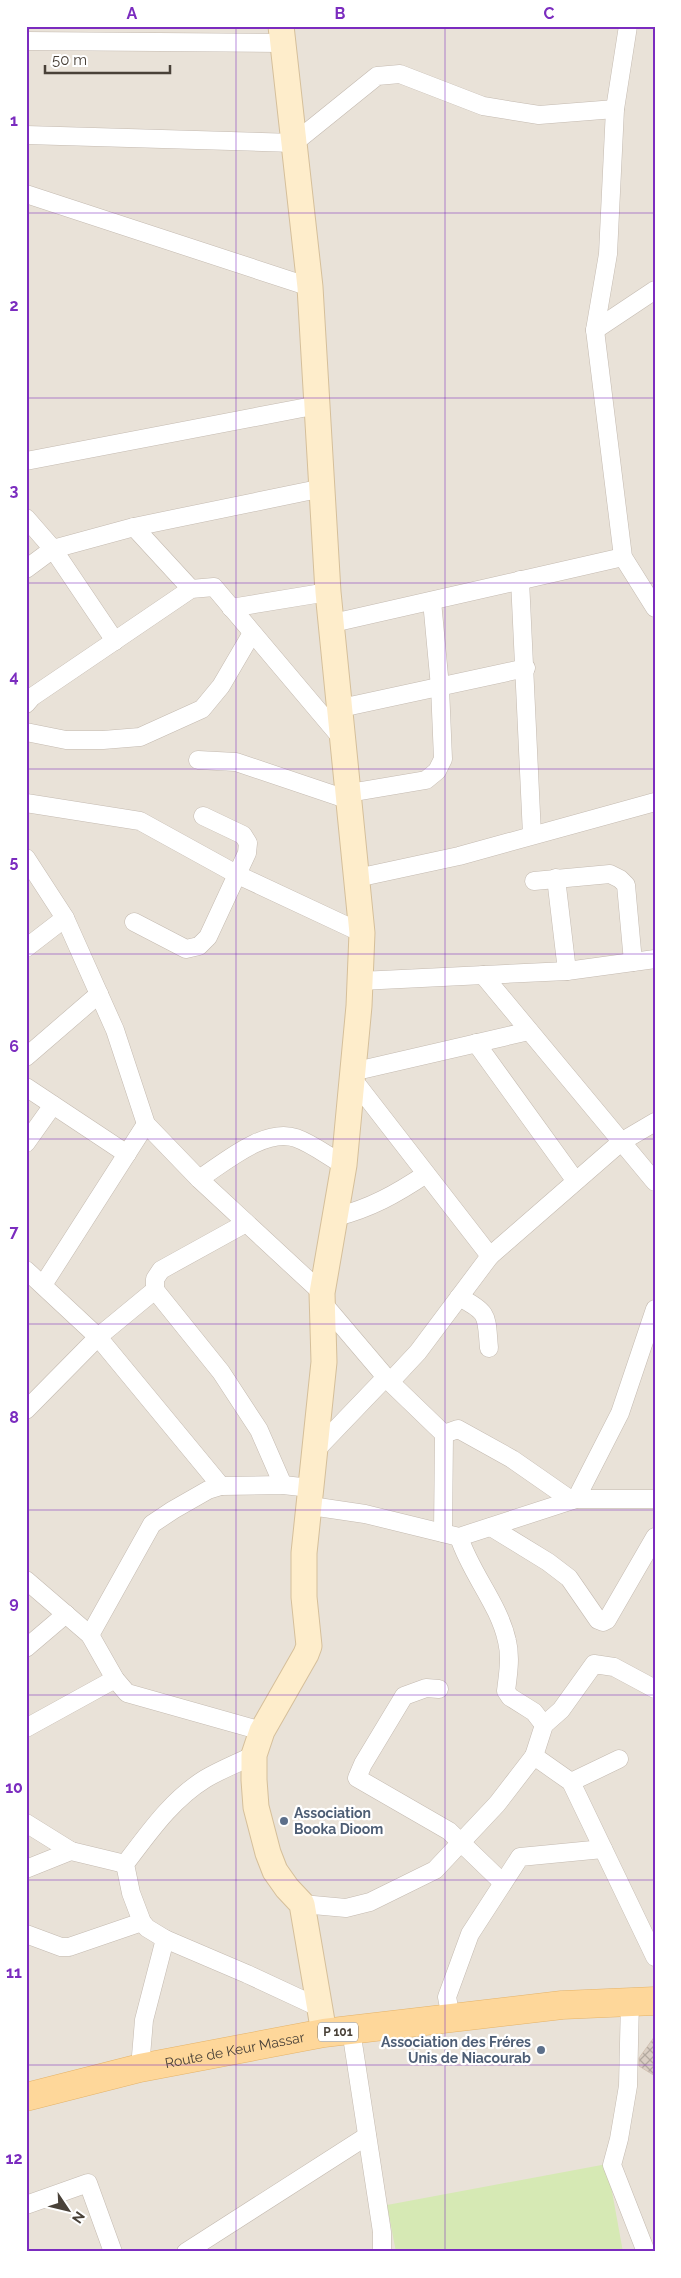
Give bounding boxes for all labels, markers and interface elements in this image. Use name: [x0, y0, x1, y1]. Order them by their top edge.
text: A: [127, 4, 138, 23]
text: B: [335, 4, 346, 23]
text: C: [544, 4, 555, 23]
scale bar: [45, 42, 170, 74]
text: 50 m: [52, 51, 87, 69]
text: 1: [10, 111, 18, 130]
text: 2: [9, 296, 19, 315]
text: 3: [10, 481, 19, 500]
text: 4: [9, 667, 19, 686]
text: 5: [10, 852, 19, 871]
text: 6: [9, 1037, 19, 1056]
text: 7: [10, 1222, 19, 1241]
text: 8: [9, 1408, 19, 1427]
text: 9: [9, 1593, 19, 1612]
text: 10: [5, 1778, 23, 1797]
place label: Association Booka Dioom: [294, 1805, 383, 1837]
marker: Association Booka Dioom: [278, 1815, 290, 1827]
text: 11: [6, 1963, 22, 1982]
road number: P 101: [318, 2022, 358, 2041]
street label: Route de Keur Massar: [164, 2029, 306, 2071]
place label: Association des Fréres Unis de Niacourab: [381, 2034, 531, 2066]
marker: Association des Fréres Unis de Niacourab: [535, 2044, 547, 2056]
text: 12: [6, 2149, 22, 2168]
north arrow: [42, 2186, 92, 2236]
text: N: [69, 2208, 88, 2226]

